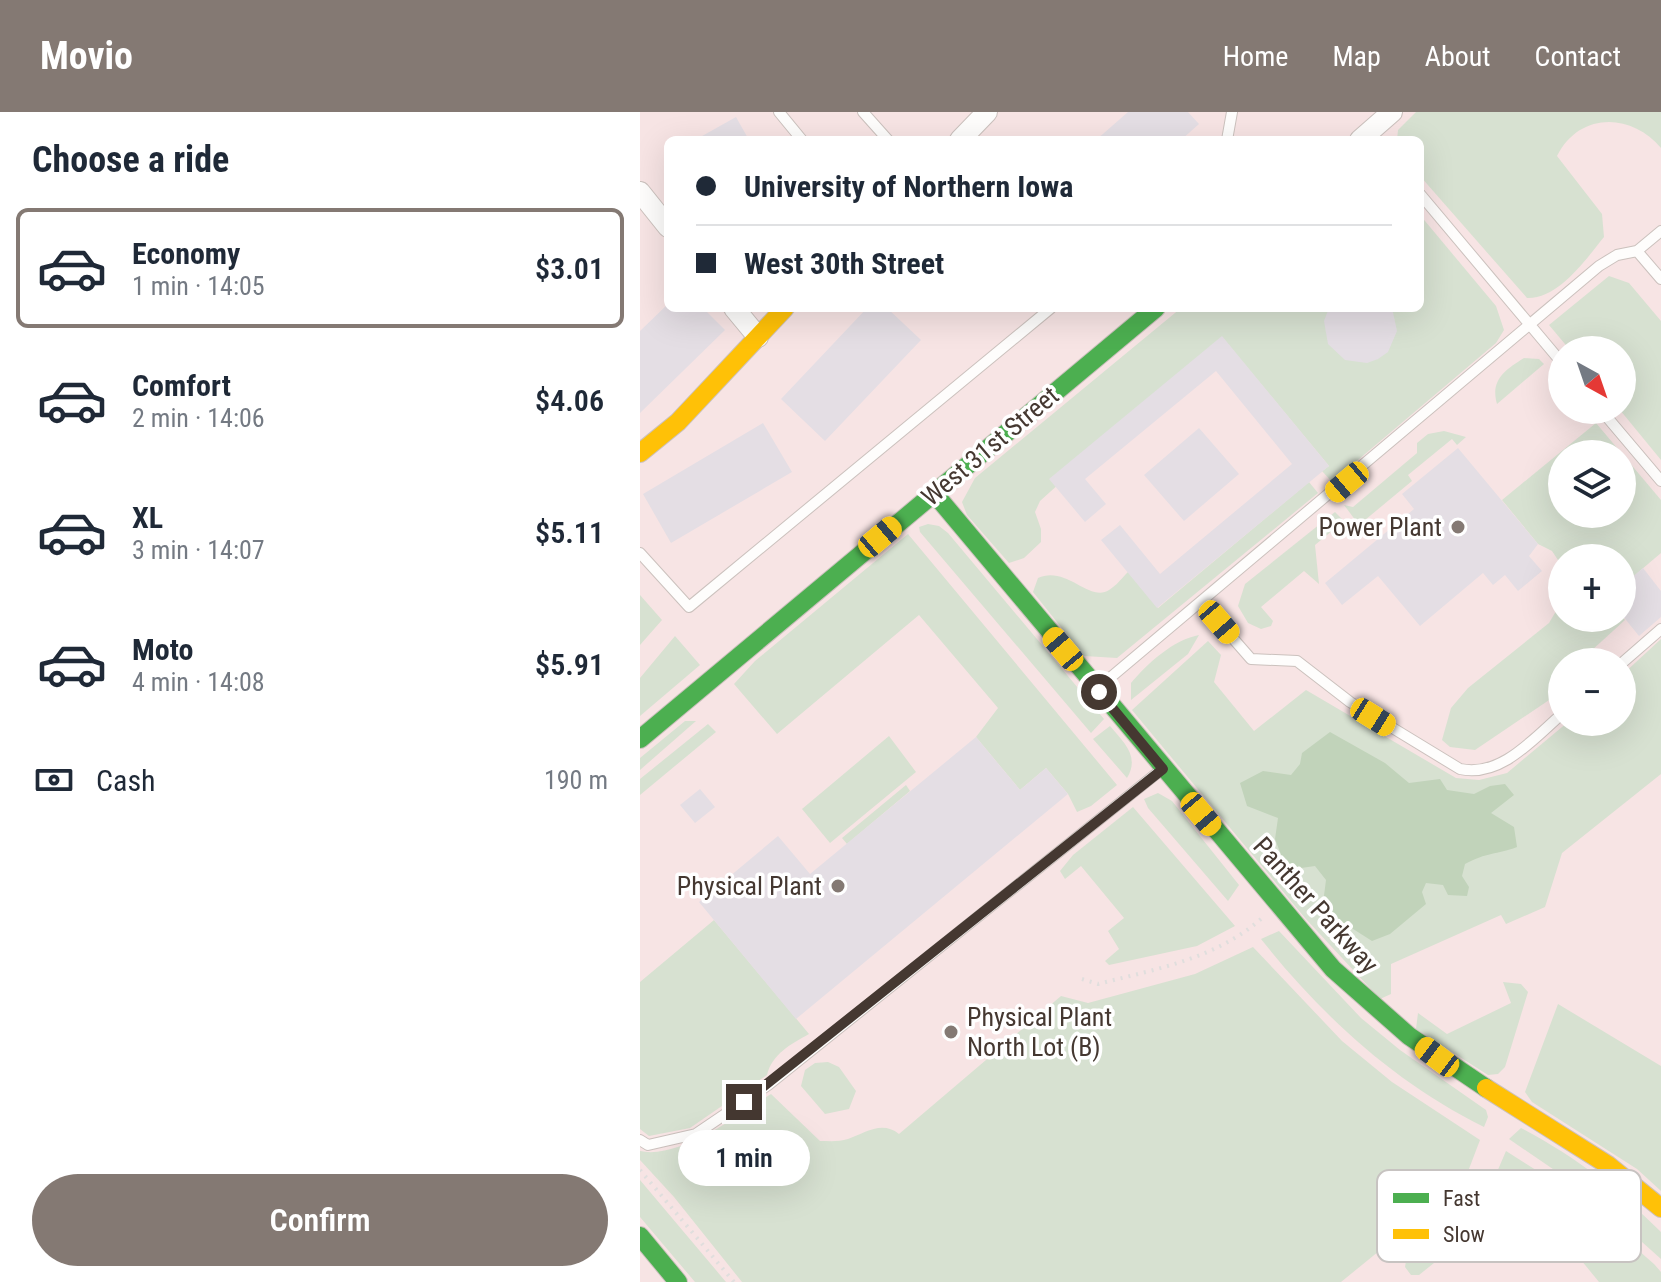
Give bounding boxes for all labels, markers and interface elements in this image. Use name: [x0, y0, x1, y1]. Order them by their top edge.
text: Movio: [40, 34, 133, 78]
text: Home: [1223, 40, 1288, 73]
text: Map: [1332, 40, 1381, 73]
text: About: [1425, 40, 1491, 73]
text: Contact: [1535, 40, 1621, 73]
text: Choose a ride: [32, 139, 229, 181]
text: University of Northern Iowa: [744, 169, 1073, 204]
icon: car: [36, 232, 108, 304]
text: Economy: [132, 236, 240, 271]
text: West 30th Street: [744, 246, 944, 281]
text: $3.01: [535, 251, 604, 286]
text: 1 min · 14:05: [132, 271, 265, 301]
north arrow: [1548, 336, 1636, 424]
map controls: [1548, 336, 1636, 736]
icon: car: [36, 364, 108, 436]
text: Comfort: [132, 368, 231, 403]
street label: West 31st Street: [916, 380, 1064, 512]
text: $4.06: [535, 383, 604, 418]
text: 2 min · 14:06: [132, 403, 265, 433]
button: layers: [1548, 440, 1636, 528]
car: [1321, 457, 1373, 507]
icon: car: [36, 496, 108, 568]
text: XL: [132, 500, 163, 535]
car: [854, 512, 906, 562]
place label: Power Plant: [1319, 512, 1442, 542]
text: $5.11: [535, 515, 604, 550]
marker: Power Plant: [1449, 518, 1467, 536]
text: 3 min · 14:07: [132, 535, 265, 565]
button: +: [1548, 544, 1636, 632]
car: [1194, 596, 1244, 648]
car: [1038, 623, 1088, 675]
icon: car: [36, 628, 108, 700]
text: Moto: [132, 632, 193, 667]
text: $5.91: [535, 647, 604, 682]
button: −: [1548, 648, 1636, 736]
text: 4 min · 14:08: [132, 667, 265, 697]
route start: [1081, 674, 1117, 710]
car: [1346, 694, 1400, 740]
icon: cash: [32, 758, 76, 802]
text: Cash: [96, 763, 156, 798]
text: 190 m: [544, 765, 608, 795]
car: [1176, 788, 1226, 840]
street label: Panther Parkway: [1247, 831, 1385, 979]
place label: Physical Plant: [677, 871, 822, 901]
marker: Physical Plant: [829, 877, 847, 895]
place label: Physical Plant North Lot (B): [967, 1002, 1112, 1062]
marker: Physical Plant North Lot (B): [942, 1023, 960, 1041]
car: [1411, 1033, 1463, 1081]
route end: [726, 1084, 762, 1120]
callout: 1 min: [678, 1130, 810, 1186]
text: 1 min: [715, 1143, 773, 1173]
legend: [1377, 1170, 1641, 1262]
button: Confirm: [32, 1174, 608, 1266]
text: Fast: [1443, 1186, 1480, 1211]
text: Slow: [1443, 1222, 1485, 1247]

